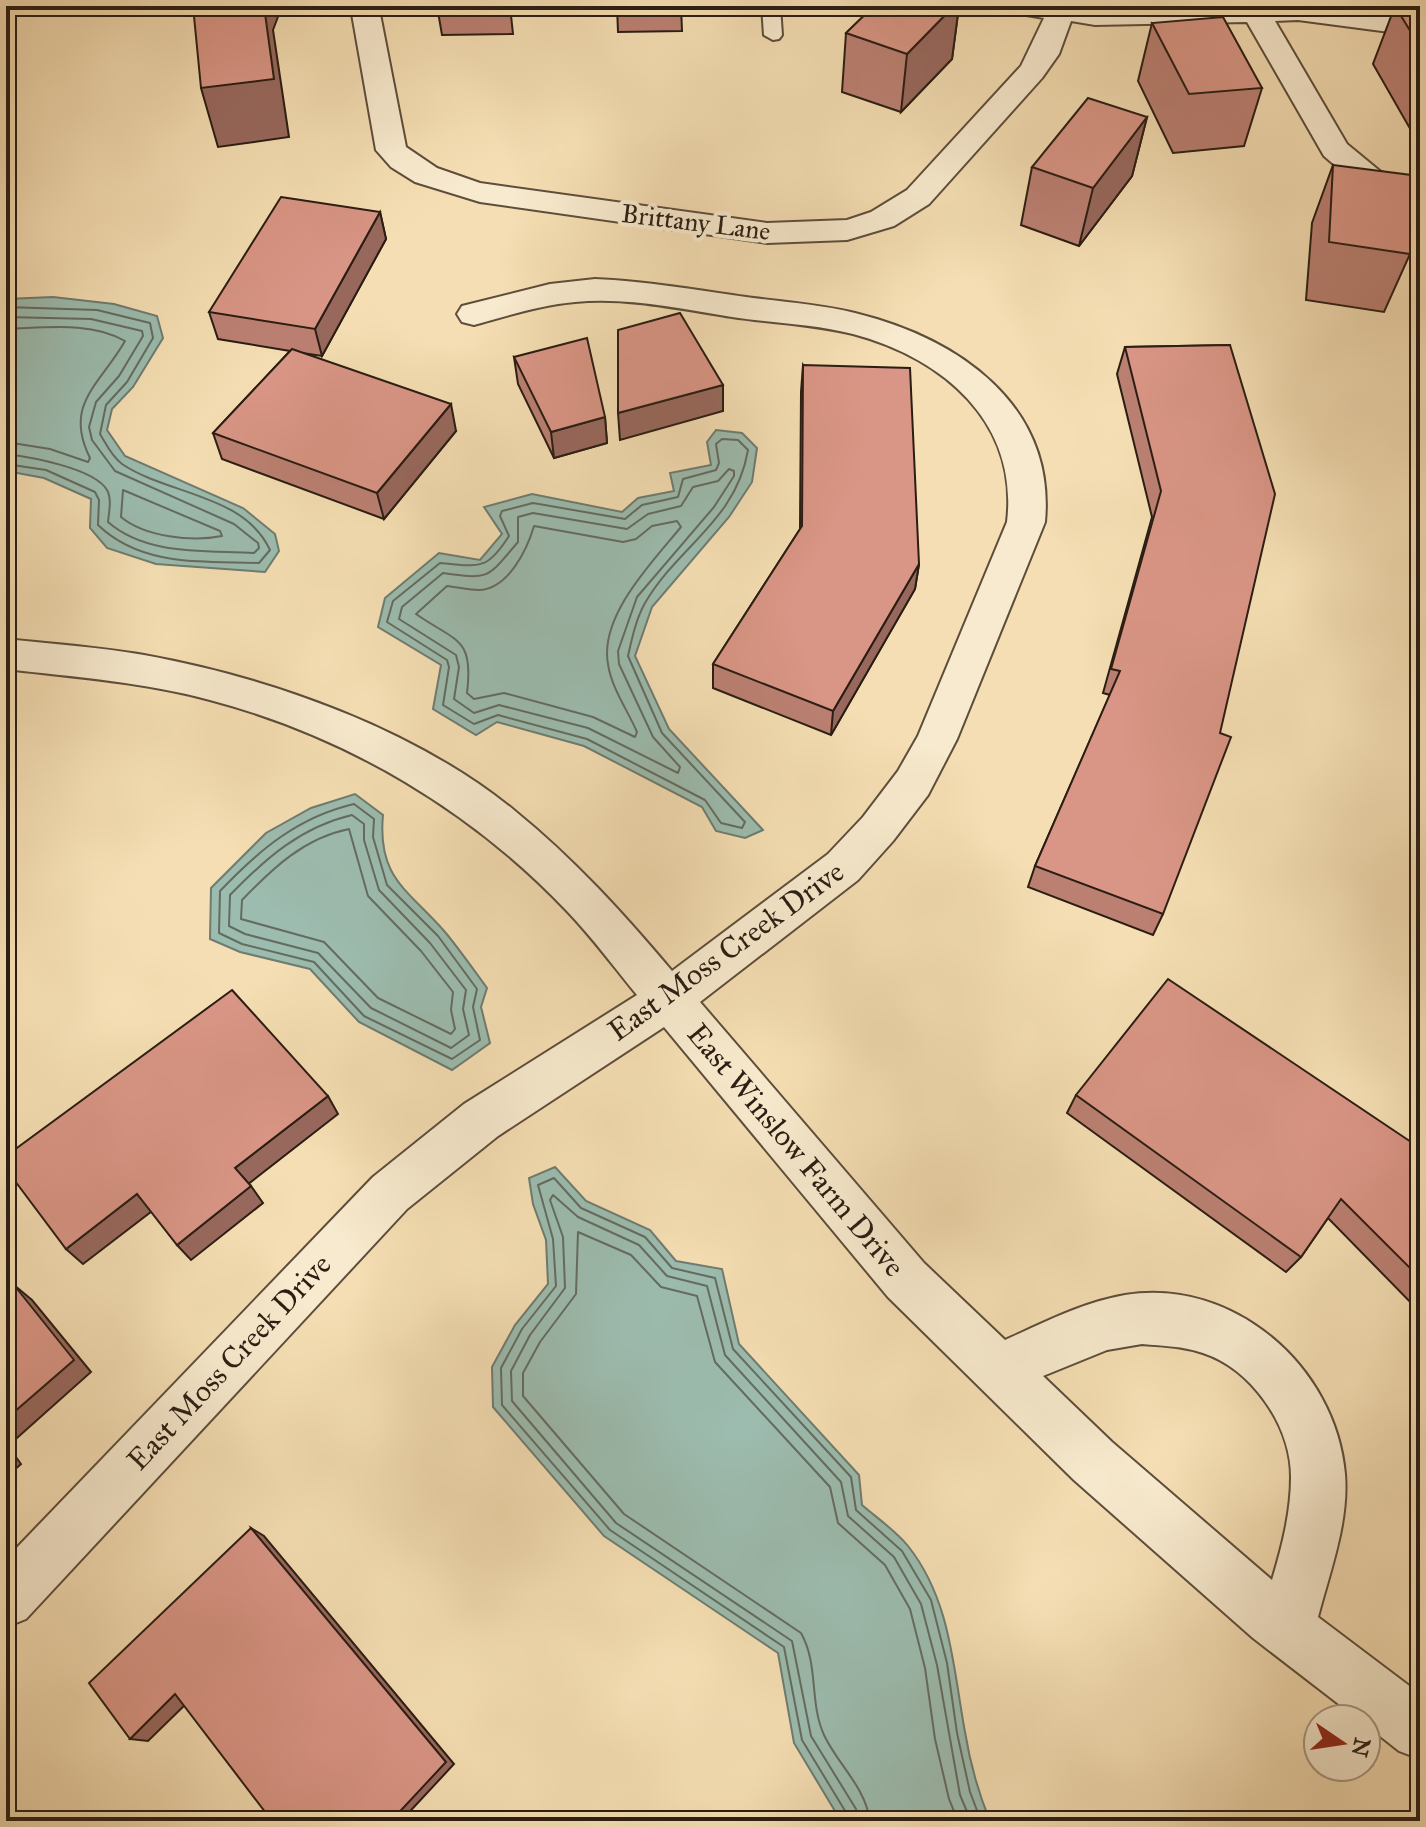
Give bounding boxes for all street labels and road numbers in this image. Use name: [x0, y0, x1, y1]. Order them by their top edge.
street label: Brittany Lane: [620, 197, 772, 247]
street label: East Moss Creek Drive: [601, 853, 851, 1049]
street label: East Winslow Farm Drive: [680, 1016, 912, 1284]
street label: East Moss Creek Drive: [119, 1246, 339, 1478]

